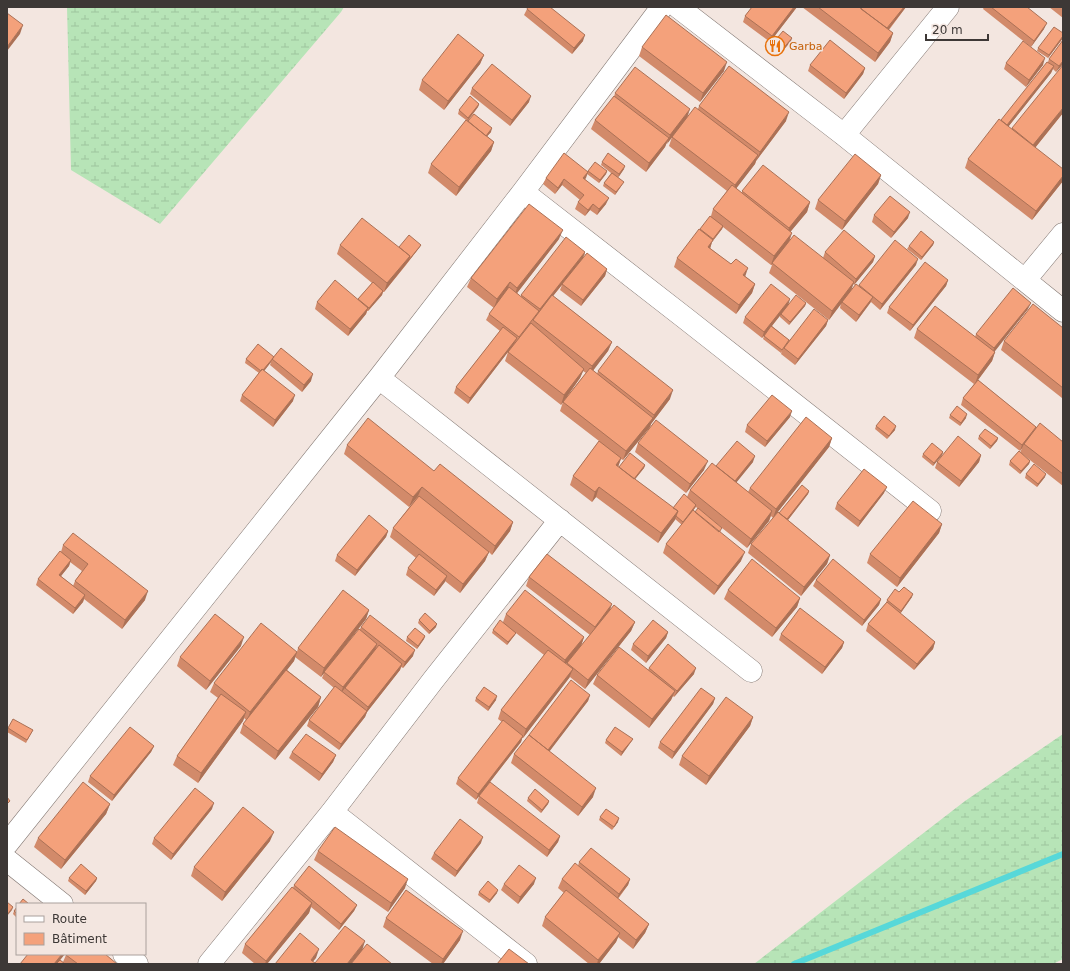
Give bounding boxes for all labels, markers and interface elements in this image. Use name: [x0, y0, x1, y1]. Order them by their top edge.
scale bar: [926, 16, 988, 42]
text: 20 m: [932, 23, 963, 37]
restaurant icon: Garba: [764, 35, 786, 57]
place label: Garba: [789, 40, 823, 53]
legend: [16, 903, 146, 955]
text: Route: [52, 912, 87, 926]
text: Bâtiment: [52, 932, 107, 946]

